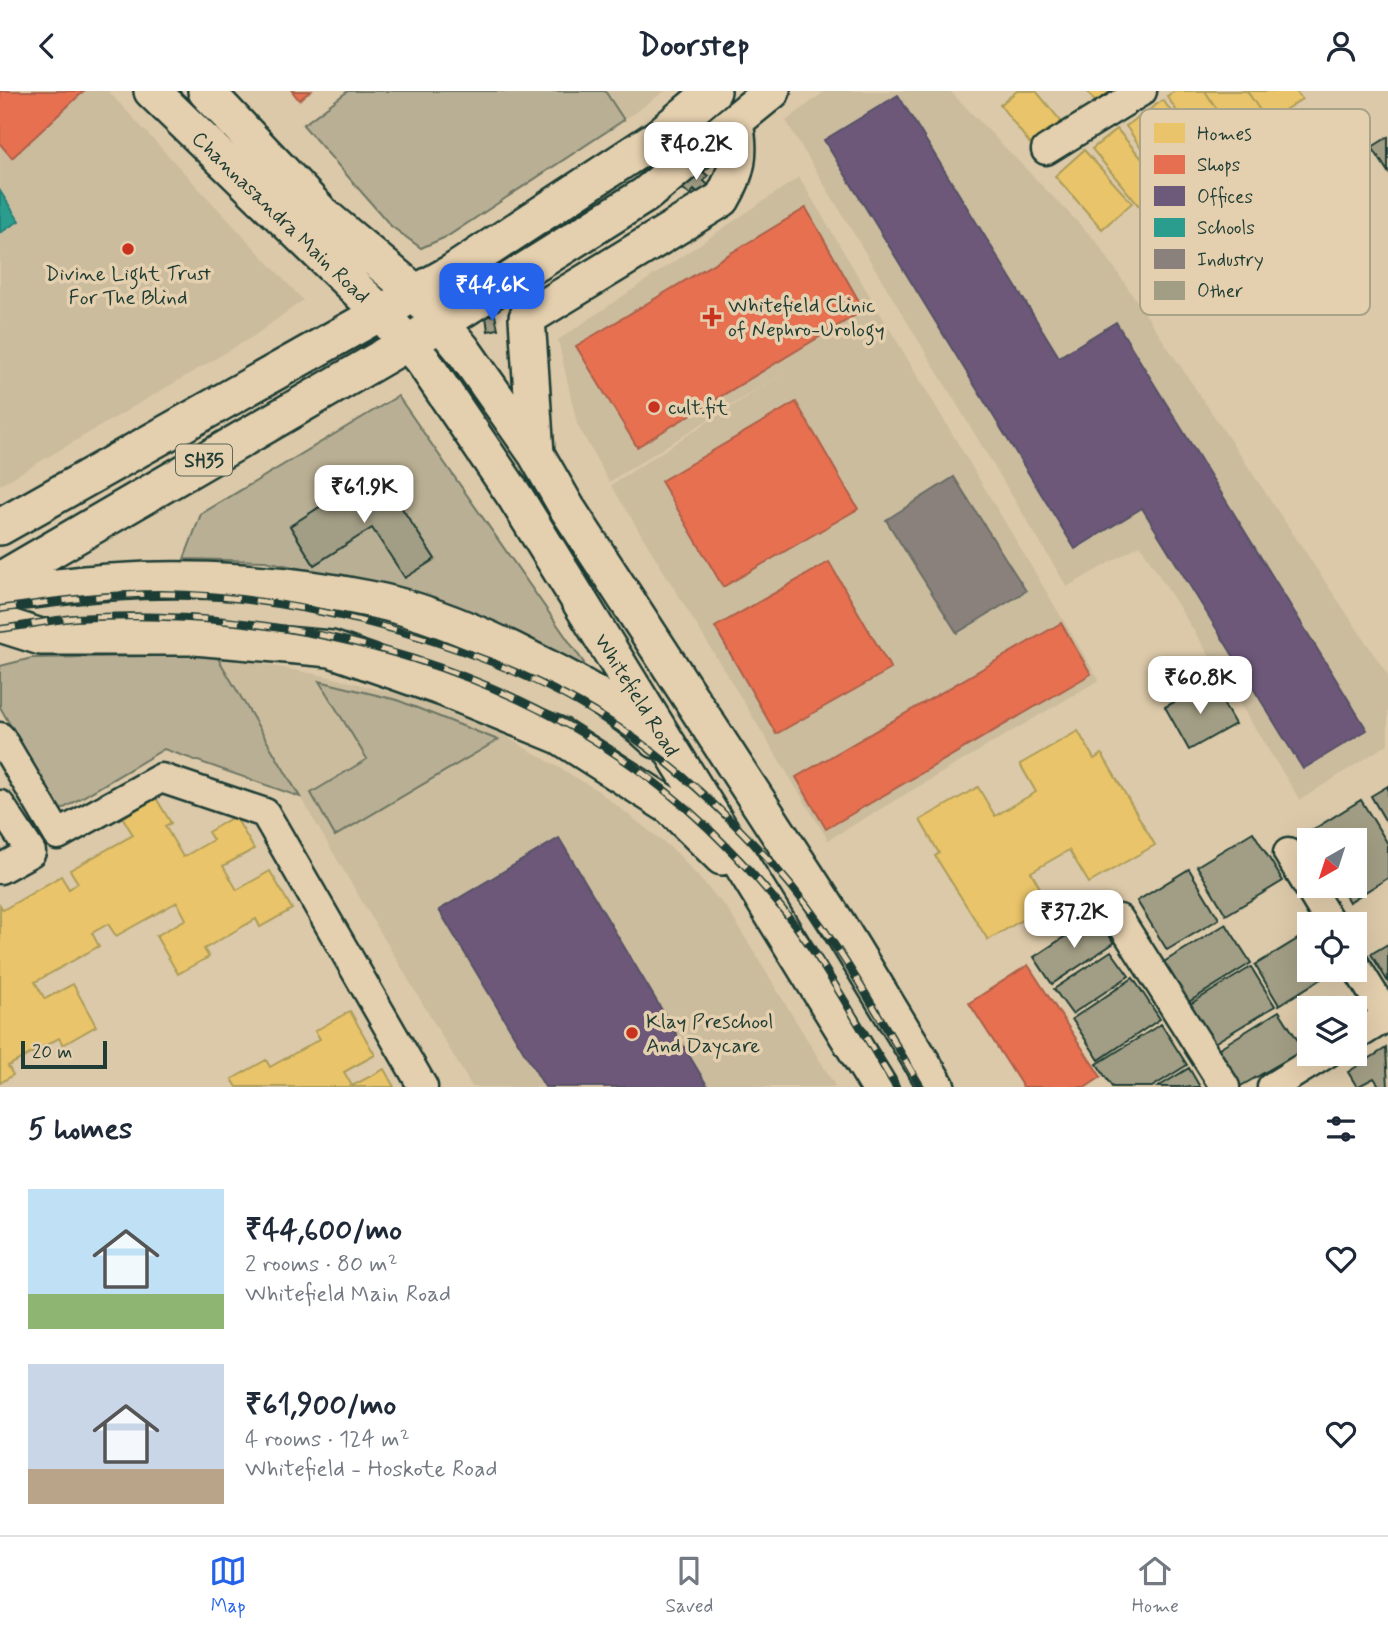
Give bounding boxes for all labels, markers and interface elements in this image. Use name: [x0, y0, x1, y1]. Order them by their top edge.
text: Doorstep: [638, 25, 750, 67]
icon: back: [28, 27, 66, 65]
icon: person: [1322, 27, 1360, 65]
legend: [1140, 109, 1370, 315]
text: Homes: [1197, 122, 1252, 147]
pin: ₹40.2K: [639, 123, 753, 182]
street label: Channasandra Main Road: [185, 125, 375, 310]
text: ₹40.2K: [660, 130, 732, 160]
text: Shops: [1197, 153, 1240, 178]
text: Offices: [1197, 185, 1253, 210]
text: Schools: [1197, 216, 1255, 241]
marker: Divine Light Trust For The Blind: [120, 241, 136, 257]
text: Industry: [1197, 248, 1264, 273]
place label: Divine Light Trust For The Blind: [45, 260, 211, 312]
pin: ₹44.6K: [435, 264, 549, 323]
text: ₹44.6K: [455, 271, 529, 301]
text: Other: [1197, 279, 1243, 304]
place label: Whitefield Clinic of Nephro-Urology: [728, 292, 885, 346]
marker: Whitefield Clinic of Nephro-Urology: [702, 307, 722, 327]
place label: cult.fit: [668, 394, 729, 422]
marker: cult.fit: [646, 399, 662, 415]
road number: SH35: [176, 445, 232, 475]
pin: ₹61.9K: [307, 465, 421, 525]
text: ₹61.9K: [330, 473, 398, 503]
street label: Whitefield Road: [587, 629, 685, 762]
pin: ₹60.8K: [1143, 657, 1257, 716]
text: ₹60.8K: [1164, 664, 1236, 694]
north arrow: [1297, 828, 1367, 898]
map controls: [1297, 828, 1367, 1066]
pin: ₹37.2K: [1017, 891, 1131, 950]
text: ₹37.2K: [1040, 898, 1108, 928]
button: locate: [1297, 912, 1367, 982]
button: layers: [1297, 996, 1367, 1066]
place label: Klay Preschool And Daycare: [646, 1008, 773, 1060]
marker: Klay Preschool And Daycare: [624, 1025, 640, 1041]
scale bar: [21, 1038, 107, 1070]
text: 20 m: [32, 1040, 72, 1065]
text: 5 homes: [28, 1110, 133, 1149]
icon: filters: [1322, 1110, 1360, 1148]
text: ₹44,600/mo: [245, 1211, 402, 1250]
icon: home: [84, 1217, 168, 1301]
icon: heart: [1322, 1240, 1360, 1278]
text: 2 rooms · 80 m²: [245, 1250, 398, 1280]
text: Whitefield Main Road: [245, 1280, 451, 1310]
text: ₹61,900/mo: [245, 1386, 396, 1425]
icon: home: [84, 1392, 168, 1476]
icon: heart: [1322, 1415, 1360, 1453]
text: 4 rooms · 124 m²: [245, 1425, 410, 1455]
text: Whitefield - Hoskote Road: [245, 1455, 497, 1485]
tab: Map: [209, 1552, 247, 1619]
tab: Saved: [665, 1552, 713, 1619]
tab: Home: [1132, 1552, 1179, 1619]

